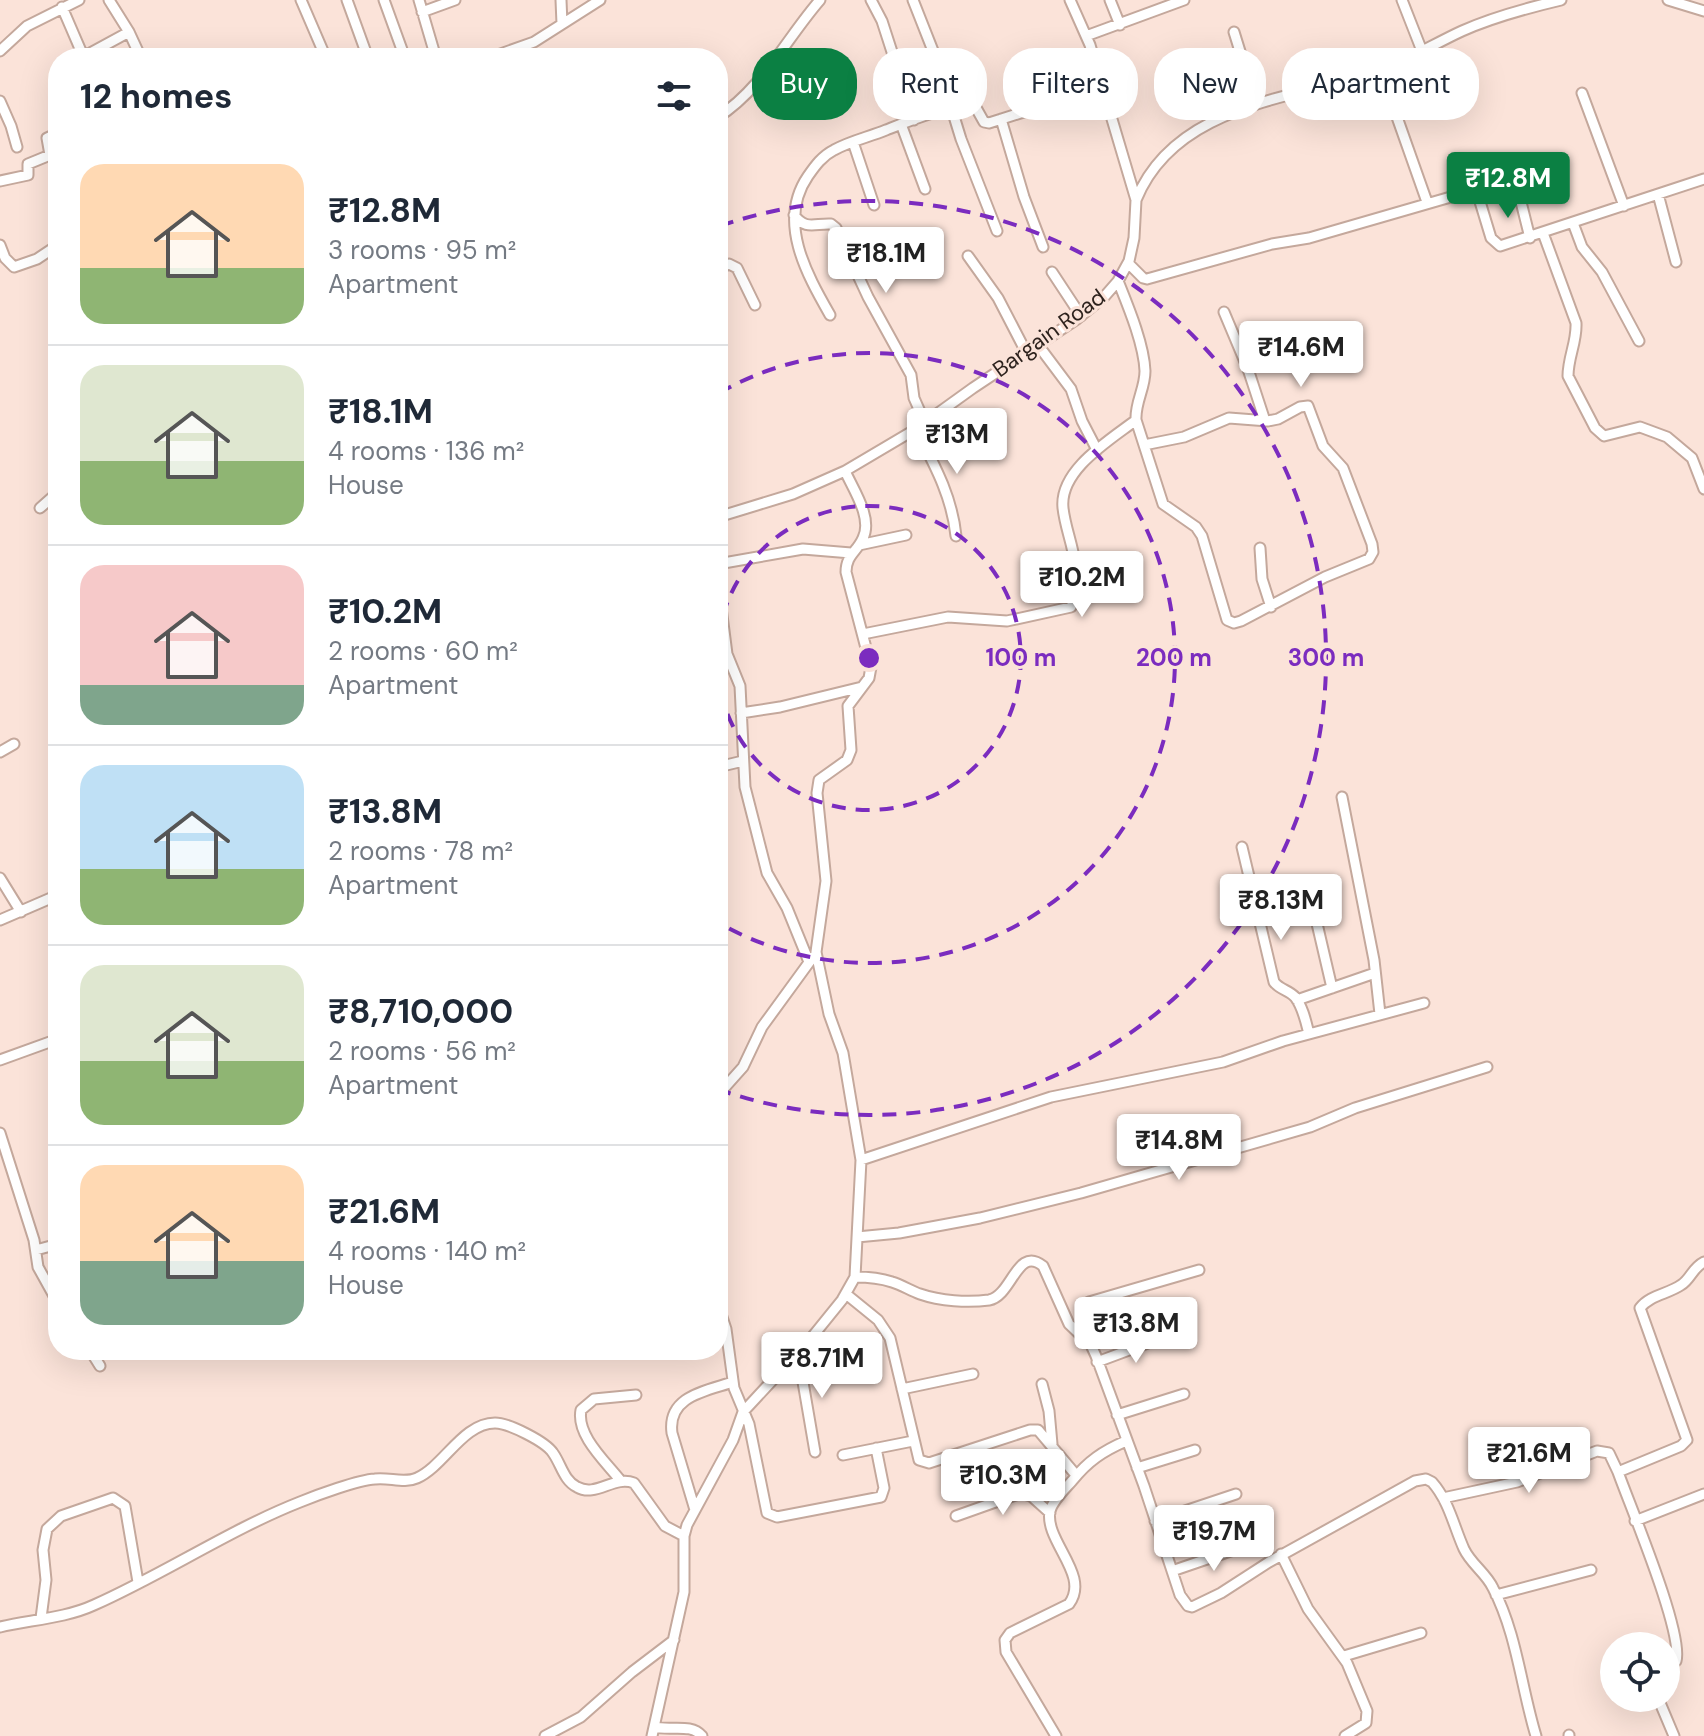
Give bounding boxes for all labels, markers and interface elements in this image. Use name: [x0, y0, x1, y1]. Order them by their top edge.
chip: Buy: [752, 48, 857, 120]
chip: Rent: [873, 48, 987, 120]
chip: Filters: [1003, 48, 1138, 120]
chip: New: [1154, 48, 1266, 120]
chip: Apartment: [1282, 48, 1479, 120]
text: 12 homes: [80, 74, 232, 119]
icon: filters: [652, 74, 696, 118]
pin: ₹12.8M: [1443, 152, 1573, 220]
text: ₹12.8M: [1465, 161, 1551, 195]
text: ₹12.8M: [328, 188, 441, 233]
icon: home: [144, 196, 240, 292]
pin: ₹18.1M: [821, 227, 951, 295]
text: 3 rooms · 95 m²: [328, 233, 516, 267]
text: ₹18.1M: [846, 236, 926, 270]
text: Apartment: [328, 267, 459, 301]
street label: Bargain Road: [987, 282, 1111, 384]
pin: ₹14.6M: [1236, 321, 1366, 389]
text: ₹14.6M: [1257, 330, 1345, 364]
text: ₹18.1M: [328, 389, 433, 434]
icon: home: [144, 397, 240, 493]
pin: ₹13M: [910, 408, 1004, 476]
text: ₹13M: [925, 417, 989, 451]
text: 4 rooms · 136 m²: [328, 434, 524, 468]
text: House: [328, 468, 404, 502]
pin: ₹10.2M: [1017, 551, 1147, 619]
text: ₹10.2M: [1038, 560, 1126, 594]
text: ₹10.2M: [328, 589, 442, 634]
icon: home: [144, 597, 240, 693]
text: 2 rooms · 60 m²: [328, 634, 518, 668]
text: 100 m: [986, 642, 1056, 673]
text: 200 m: [1136, 642, 1212, 673]
text: 300 m: [1288, 642, 1364, 673]
centre of rings: [855, 644, 883, 672]
text: Apartment: [328, 668, 459, 702]
text: ₹13.8M: [328, 789, 442, 834]
icon: home: [144, 797, 240, 893]
text: 2 rooms · 78 m²: [328, 834, 513, 868]
text: Apartment: [328, 868, 459, 902]
pin: ₹8.13M: [1216, 874, 1346, 942]
text: ₹8.13M: [1238, 883, 1324, 917]
text: ₹8,710,000: [328, 989, 513, 1034]
icon: home: [144, 997, 240, 1093]
text: 2 rooms · 56 m²: [328, 1034, 516, 1068]
text: Apartment: [328, 1068, 459, 1102]
pin: ₹14.8M: [1114, 1114, 1244, 1182]
text: ₹14.8M: [1135, 1123, 1223, 1157]
text: ₹21.6M: [328, 1189, 440, 1234]
icon: home: [144, 1197, 240, 1293]
text: 4 rooms · 140 m²: [328, 1234, 526, 1268]
text: House: [328, 1268, 404, 1302]
pin: ₹13.8M: [1071, 1297, 1201, 1365]
text: ₹13.8M: [1092, 1306, 1180, 1340]
pin: ₹8.71M: [757, 1332, 887, 1400]
text: ₹8.71M: [779, 1341, 865, 1375]
pin: ₹21.6M: [1464, 1427, 1594, 1495]
text: ₹21.6M: [1486, 1436, 1572, 1470]
pin: ₹10.3M: [938, 1449, 1068, 1517]
text: ₹10.3M: [959, 1458, 1047, 1492]
pin: ₹19.7M: [1149, 1505, 1279, 1573]
text: ₹19.7M: [1172, 1514, 1256, 1548]
map controls: [1600, 1632, 1680, 1712]
button: locate: [1600, 1632, 1680, 1712]

